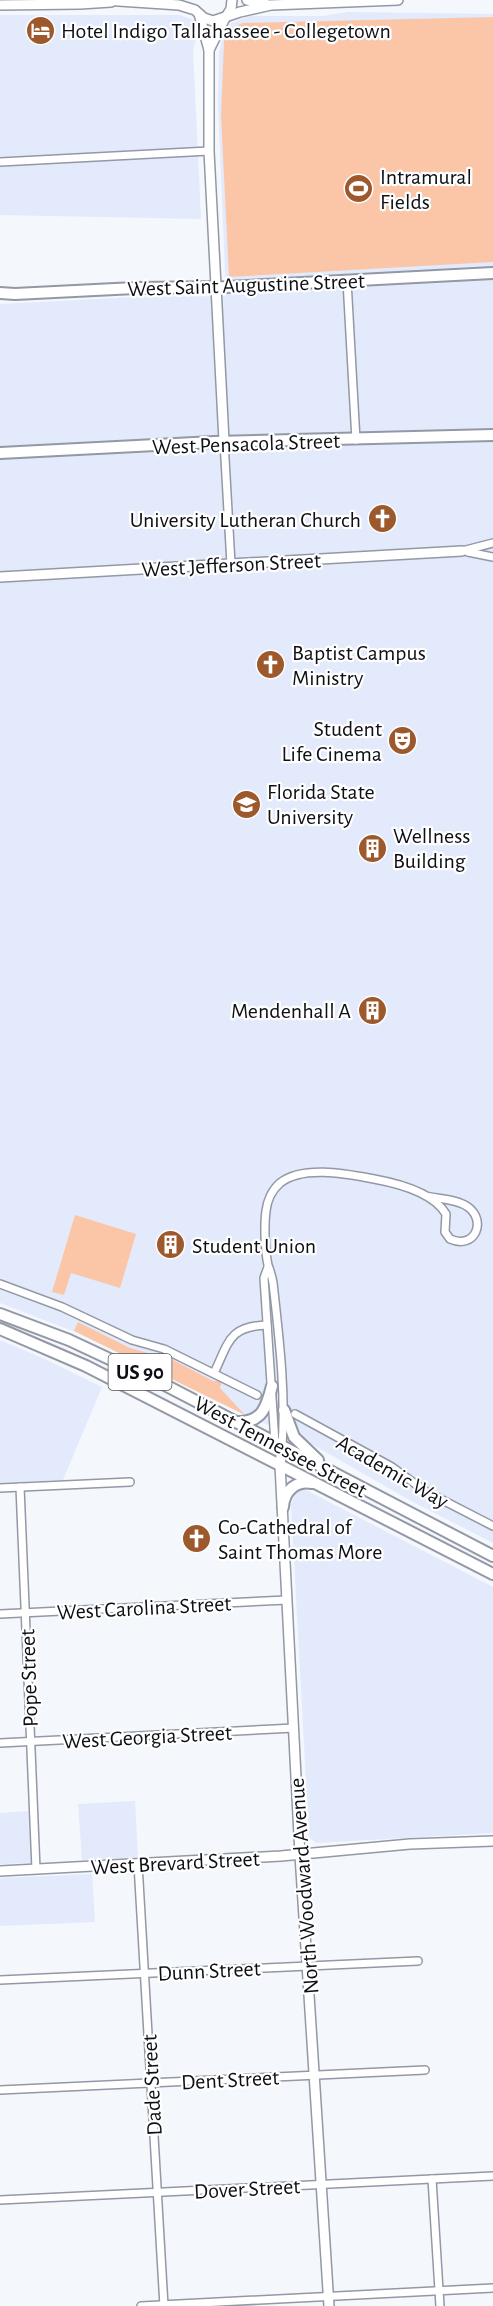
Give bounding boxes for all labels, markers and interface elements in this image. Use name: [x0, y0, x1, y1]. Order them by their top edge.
hotel icon: Hotel Indigo Tallahassee - Collegetown: [24, 14, 56, 46]
place label: Hotel Indigo Tallahassee - Collegetown: [61, 20, 391, 42]
place label: Intramural Fields: [380, 166, 472, 213]
sports icon: Intramural Fields: [343, 173, 375, 205]
street label: West Saint Augustine Street: [127, 270, 365, 300]
street label: West Pensacola Street: [152, 430, 340, 458]
church icon: University Lutheran Church: [366, 503, 398, 535]
place label: University Lutheran Church: [130, 509, 361, 531]
street label: West Jefferson Street: [141, 549, 321, 581]
place label: Baptist Campus Ministry: [292, 642, 426, 689]
church icon: Baptist Campus Ministry: [255, 649, 287, 681]
place label: Student Life Cinema: [281, 718, 382, 765]
theatre icon: Student Life Cinema: [387, 725, 419, 757]
place label: Florida State University: [267, 781, 375, 828]
school or university icon: Florida State University: [230, 788, 262, 820]
place label: Wellness Building: [393, 825, 470, 872]
building icon: Wellness Building: [356, 832, 388, 864]
building icon: Mendenhall A: [356, 994, 388, 1026]
place label: Mendenhall A: [231, 1000, 351, 1022]
building icon: Student Union: [155, 1229, 187, 1261]
place label: Student Union: [192, 1235, 316, 1257]
road number: US 90: [108, 1354, 172, 1390]
street label: West Tennessee Street: [191, 1392, 370, 1502]
street label: Academic Way: [333, 1431, 453, 1513]
place label: Co-Cathedral of Saint Thomas More: [218, 1516, 382, 1563]
church icon: Co-Cathedral of Saint Thomas More: [181, 1523, 213, 1555]
street label: West Carolina Street: [56, 1592, 232, 1624]
street label: Pope Street: [16, 1629, 42, 1727]
street label: West Georgia Street: [62, 1722, 232, 1752]
street label: North Woodward Avenue: [285, 1777, 323, 1995]
street label: West Brevard Street: [90, 1848, 260, 1878]
street label: Dunn Street: [157, 1957, 261, 1985]
street label: Dade Street: [138, 2034, 166, 2136]
street label: Dent Street: [180, 2066, 280, 2094]
street label: Dover Street: [193, 2175, 301, 2203]

